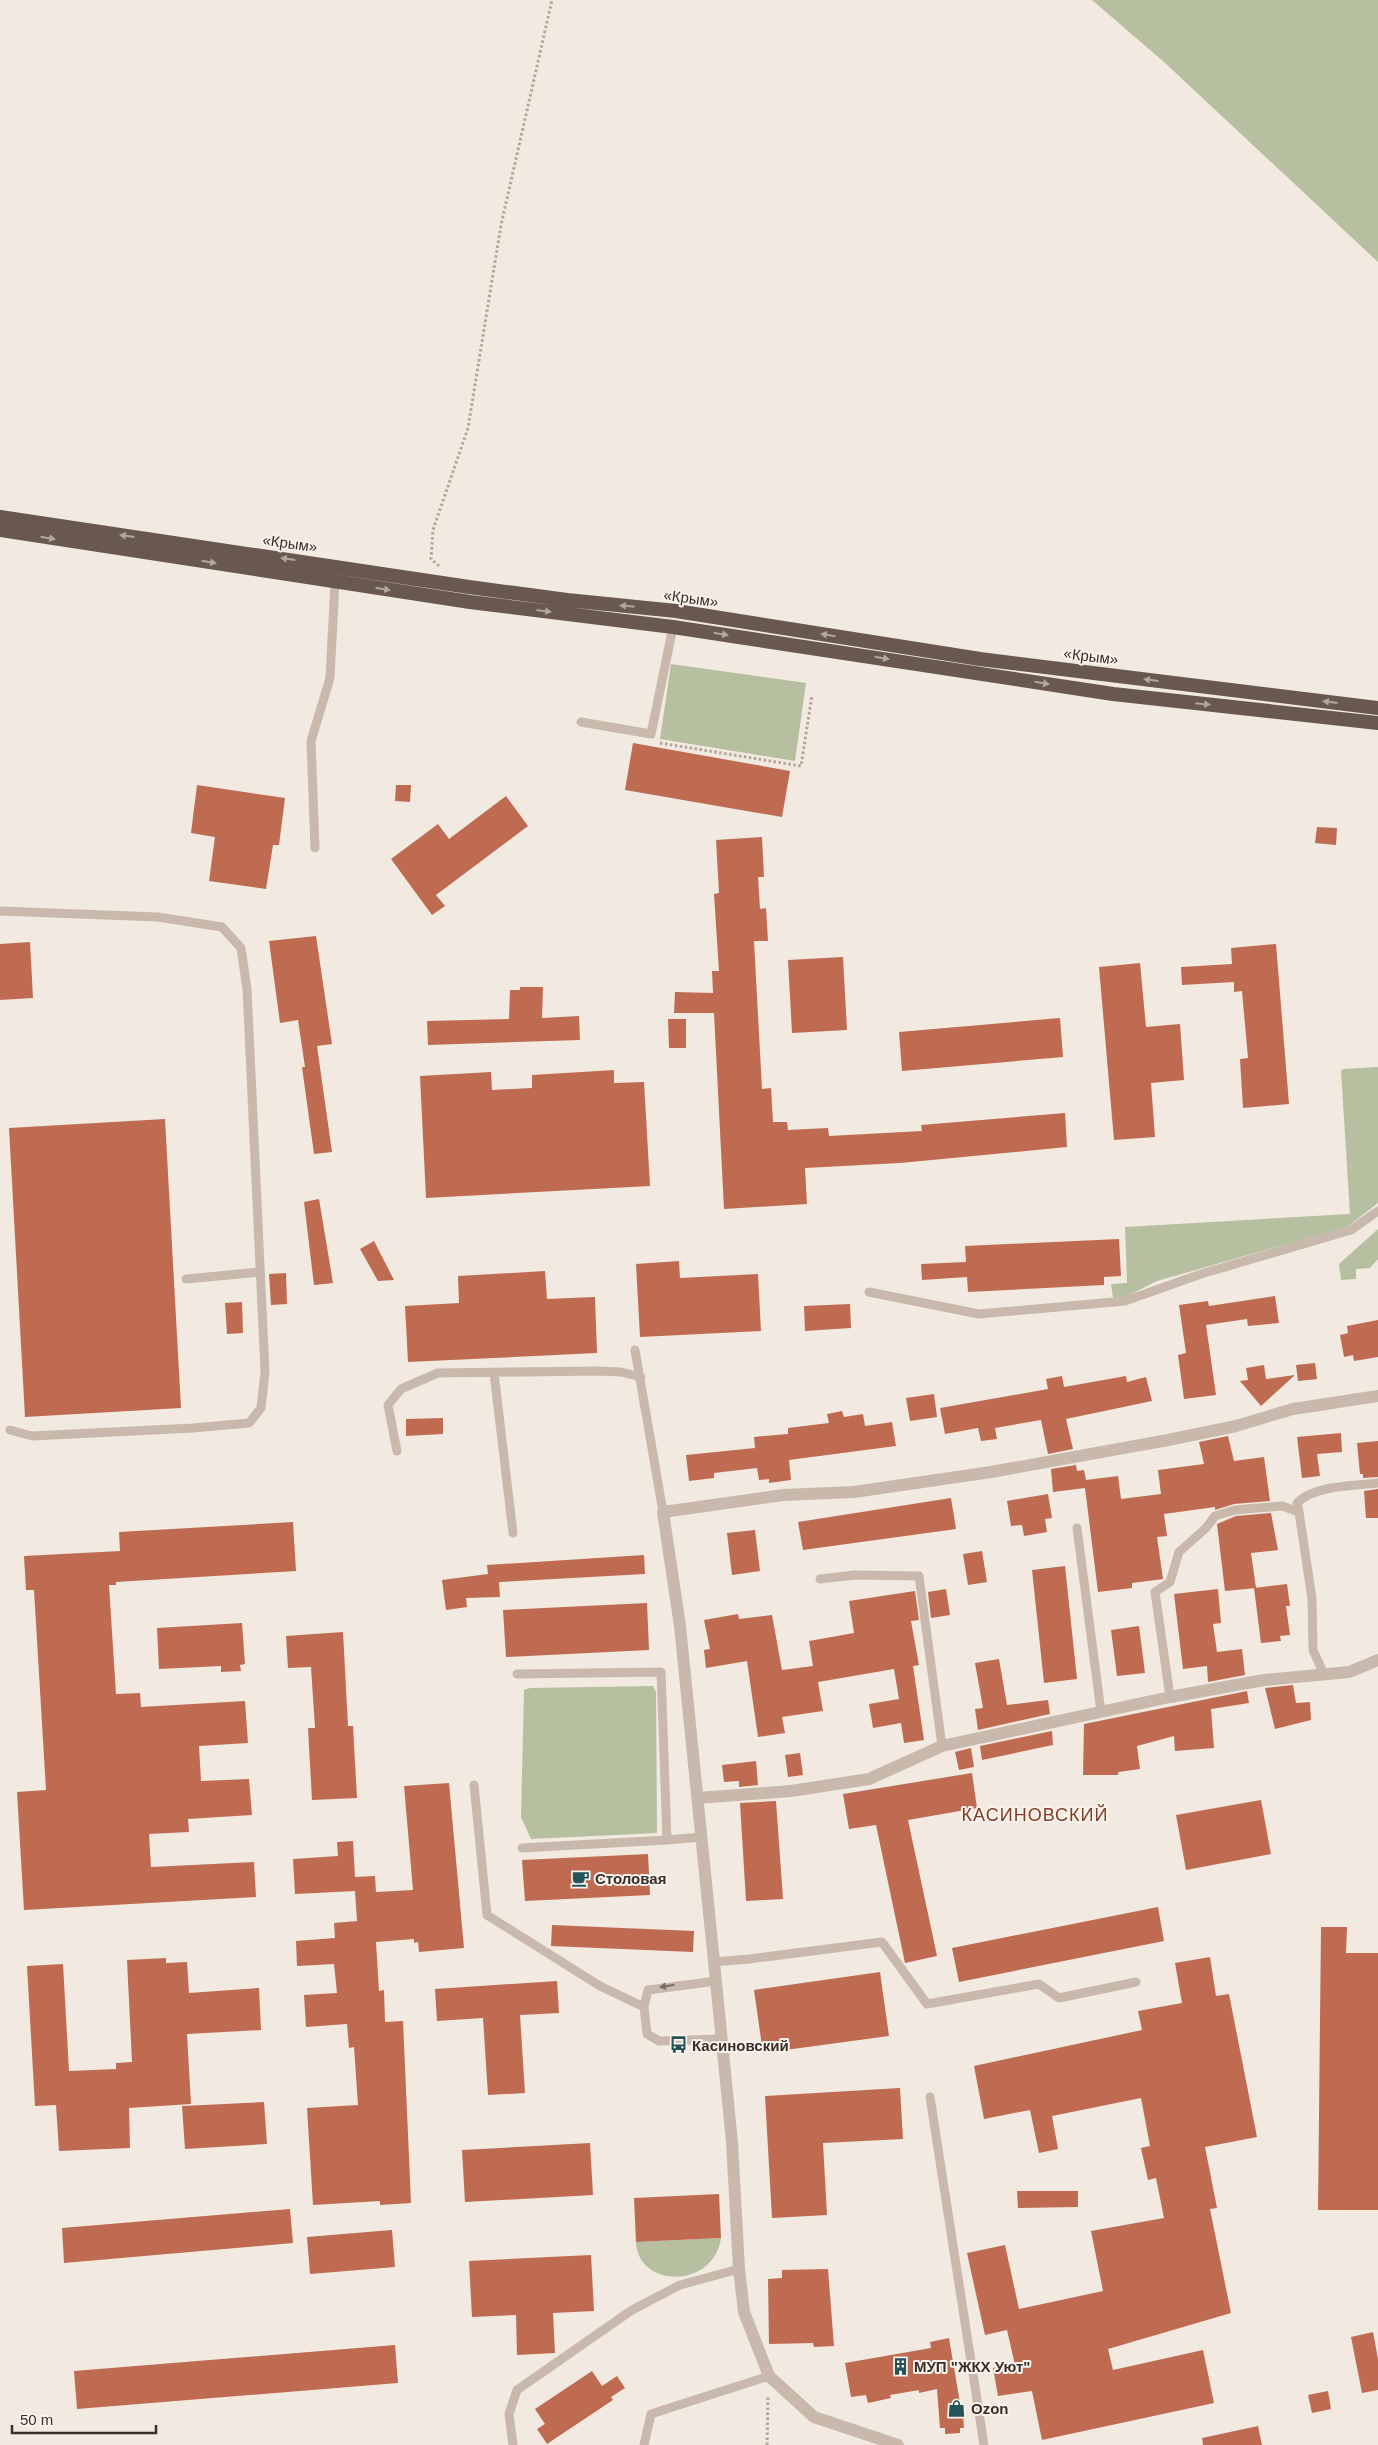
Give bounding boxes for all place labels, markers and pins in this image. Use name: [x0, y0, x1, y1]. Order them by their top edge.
cafe icon: Столовая: [571, 1868, 591, 1888]
place label: Столовая: [595, 1870, 666, 1887]
bus stop icon: Касиновский: [668, 2035, 688, 2055]
place label: Касиновский: [692, 2037, 789, 2054]
building icon: МУП "ЖКХ Уют": [890, 2356, 910, 2376]
place label: МУП "ЖКХ Уют": [914, 2358, 1030, 2375]
shop icon: Ozon: [947, 2398, 967, 2418]
place label: Ozon: [971, 2400, 1009, 2417]

